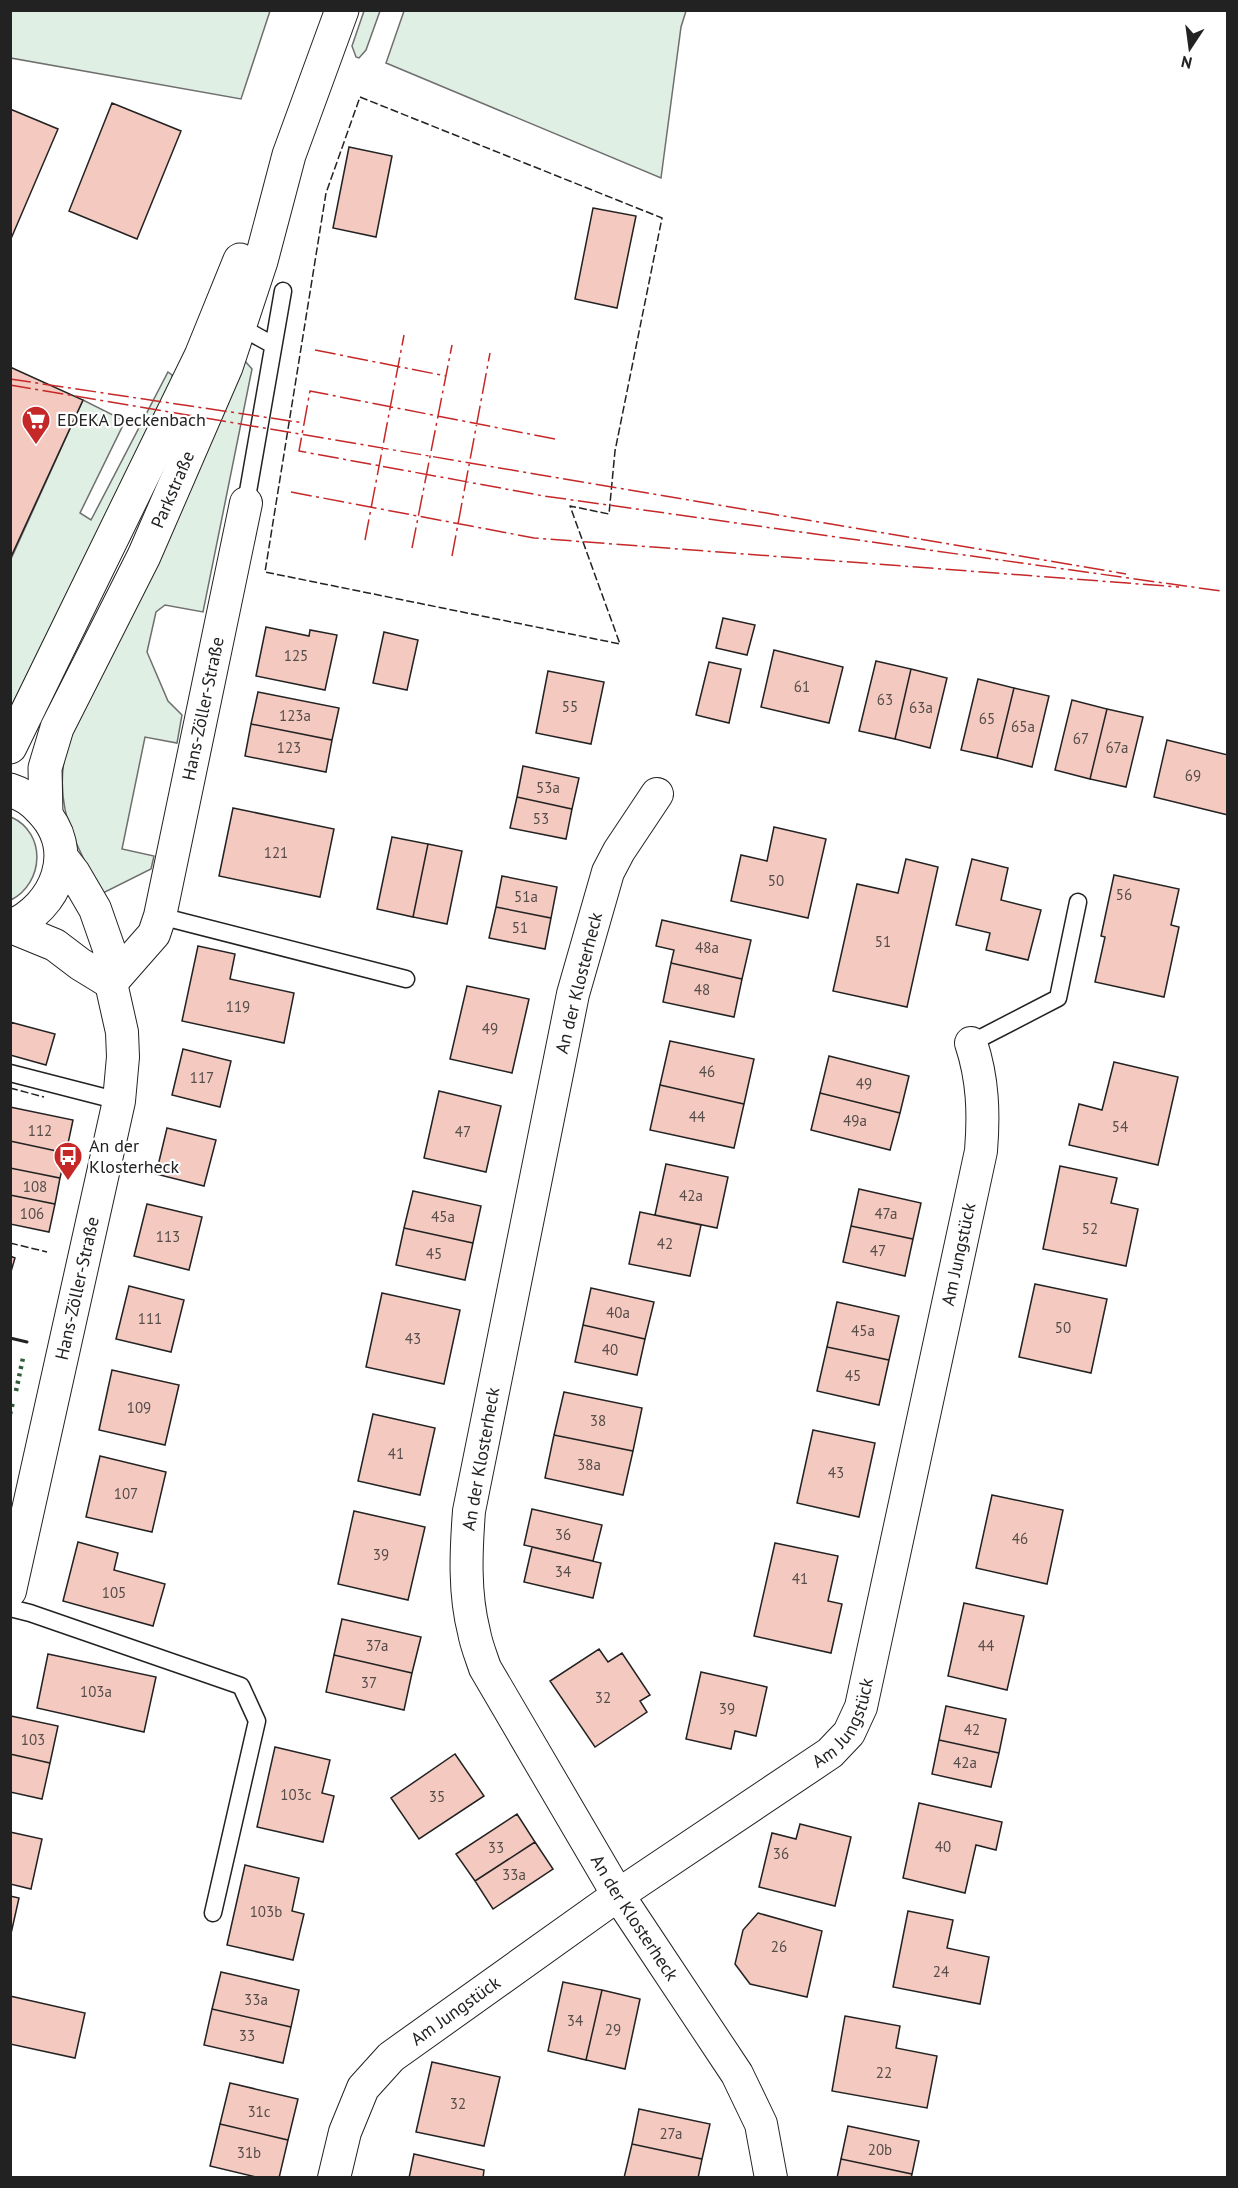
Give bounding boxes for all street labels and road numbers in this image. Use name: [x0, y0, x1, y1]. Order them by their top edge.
street label: Parkstraße: [146, 447, 199, 531]
street label: Hans-Zöller-Straße: [177, 635, 229, 782]
street label: An der Klosterheck: [550, 909, 607, 1056]
street label: Am Jungstück: [936, 1200, 981, 1308]
street label: Hans-Zöller-Straße: [50, 1214, 104, 1362]
street label: An der Klosterheck: [457, 1385, 504, 1532]
street label: Am Jungstück: [808, 1675, 878, 1773]
street label: An der Klosterheck: [586, 1851, 684, 1985]
street label: Am Jungstück: [406, 1971, 505, 2050]

